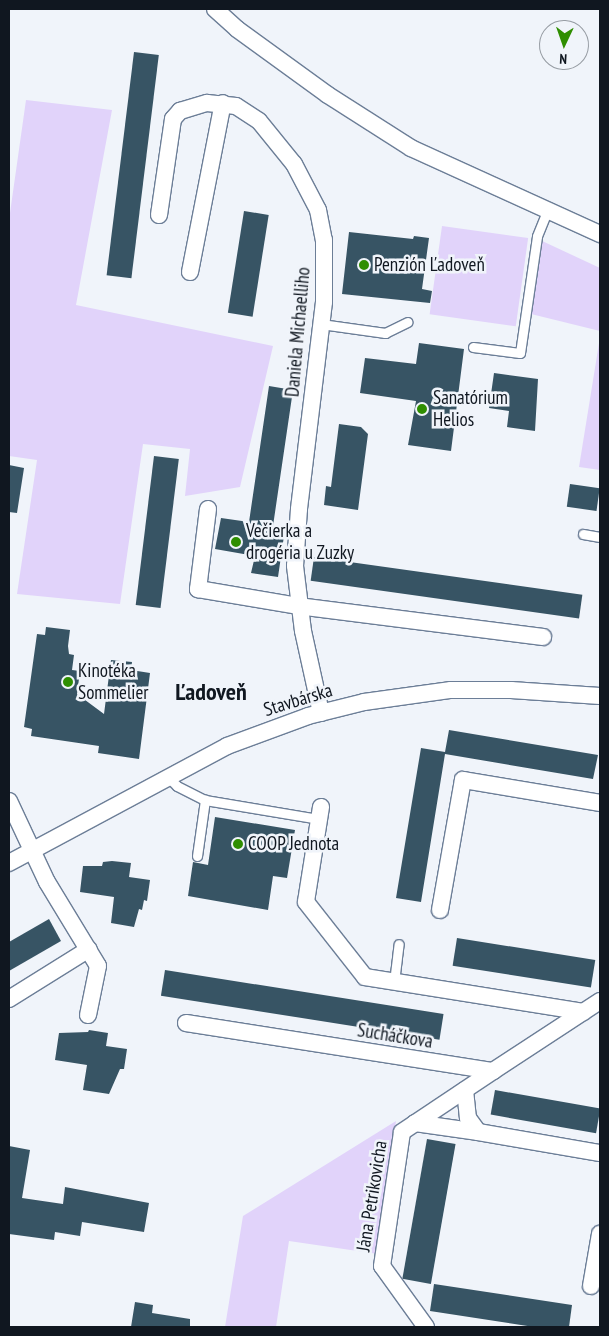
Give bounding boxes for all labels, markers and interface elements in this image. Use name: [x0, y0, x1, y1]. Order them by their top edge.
north arrow: [539, 20, 589, 70]
text: N: [559, 50, 568, 68]
place label: Penzión Ľadoveň: [374, 254, 485, 276]
marker: Penzión Ľadoveň: [358, 259, 370, 271]
street label: Daniela Michaelliho: [281, 266, 315, 398]
place label: Sanatórium Helios: [433, 387, 508, 431]
marker: Sanatórium Helios: [415, 402, 429, 416]
place label: Večierka a drogéria u Zuzky: [246, 520, 355, 564]
marker: Večierka a drogéria u Zuzky: [230, 536, 242, 548]
place label: Kinotéka Sommelier: [78, 660, 149, 704]
marker: Kinotéka Sommelier: [62, 676, 74, 688]
district label: Ľadoveň: [175, 678, 247, 706]
street label: Stavbárska: [261, 679, 335, 721]
place label: COOP Jednota: [248, 833, 340, 855]
marker: COOP Jednota: [232, 838, 244, 850]
street label: Sucháčkova: [356, 1019, 434, 1053]
street label: Jána Petrikovicha: [352, 1139, 392, 1253]

